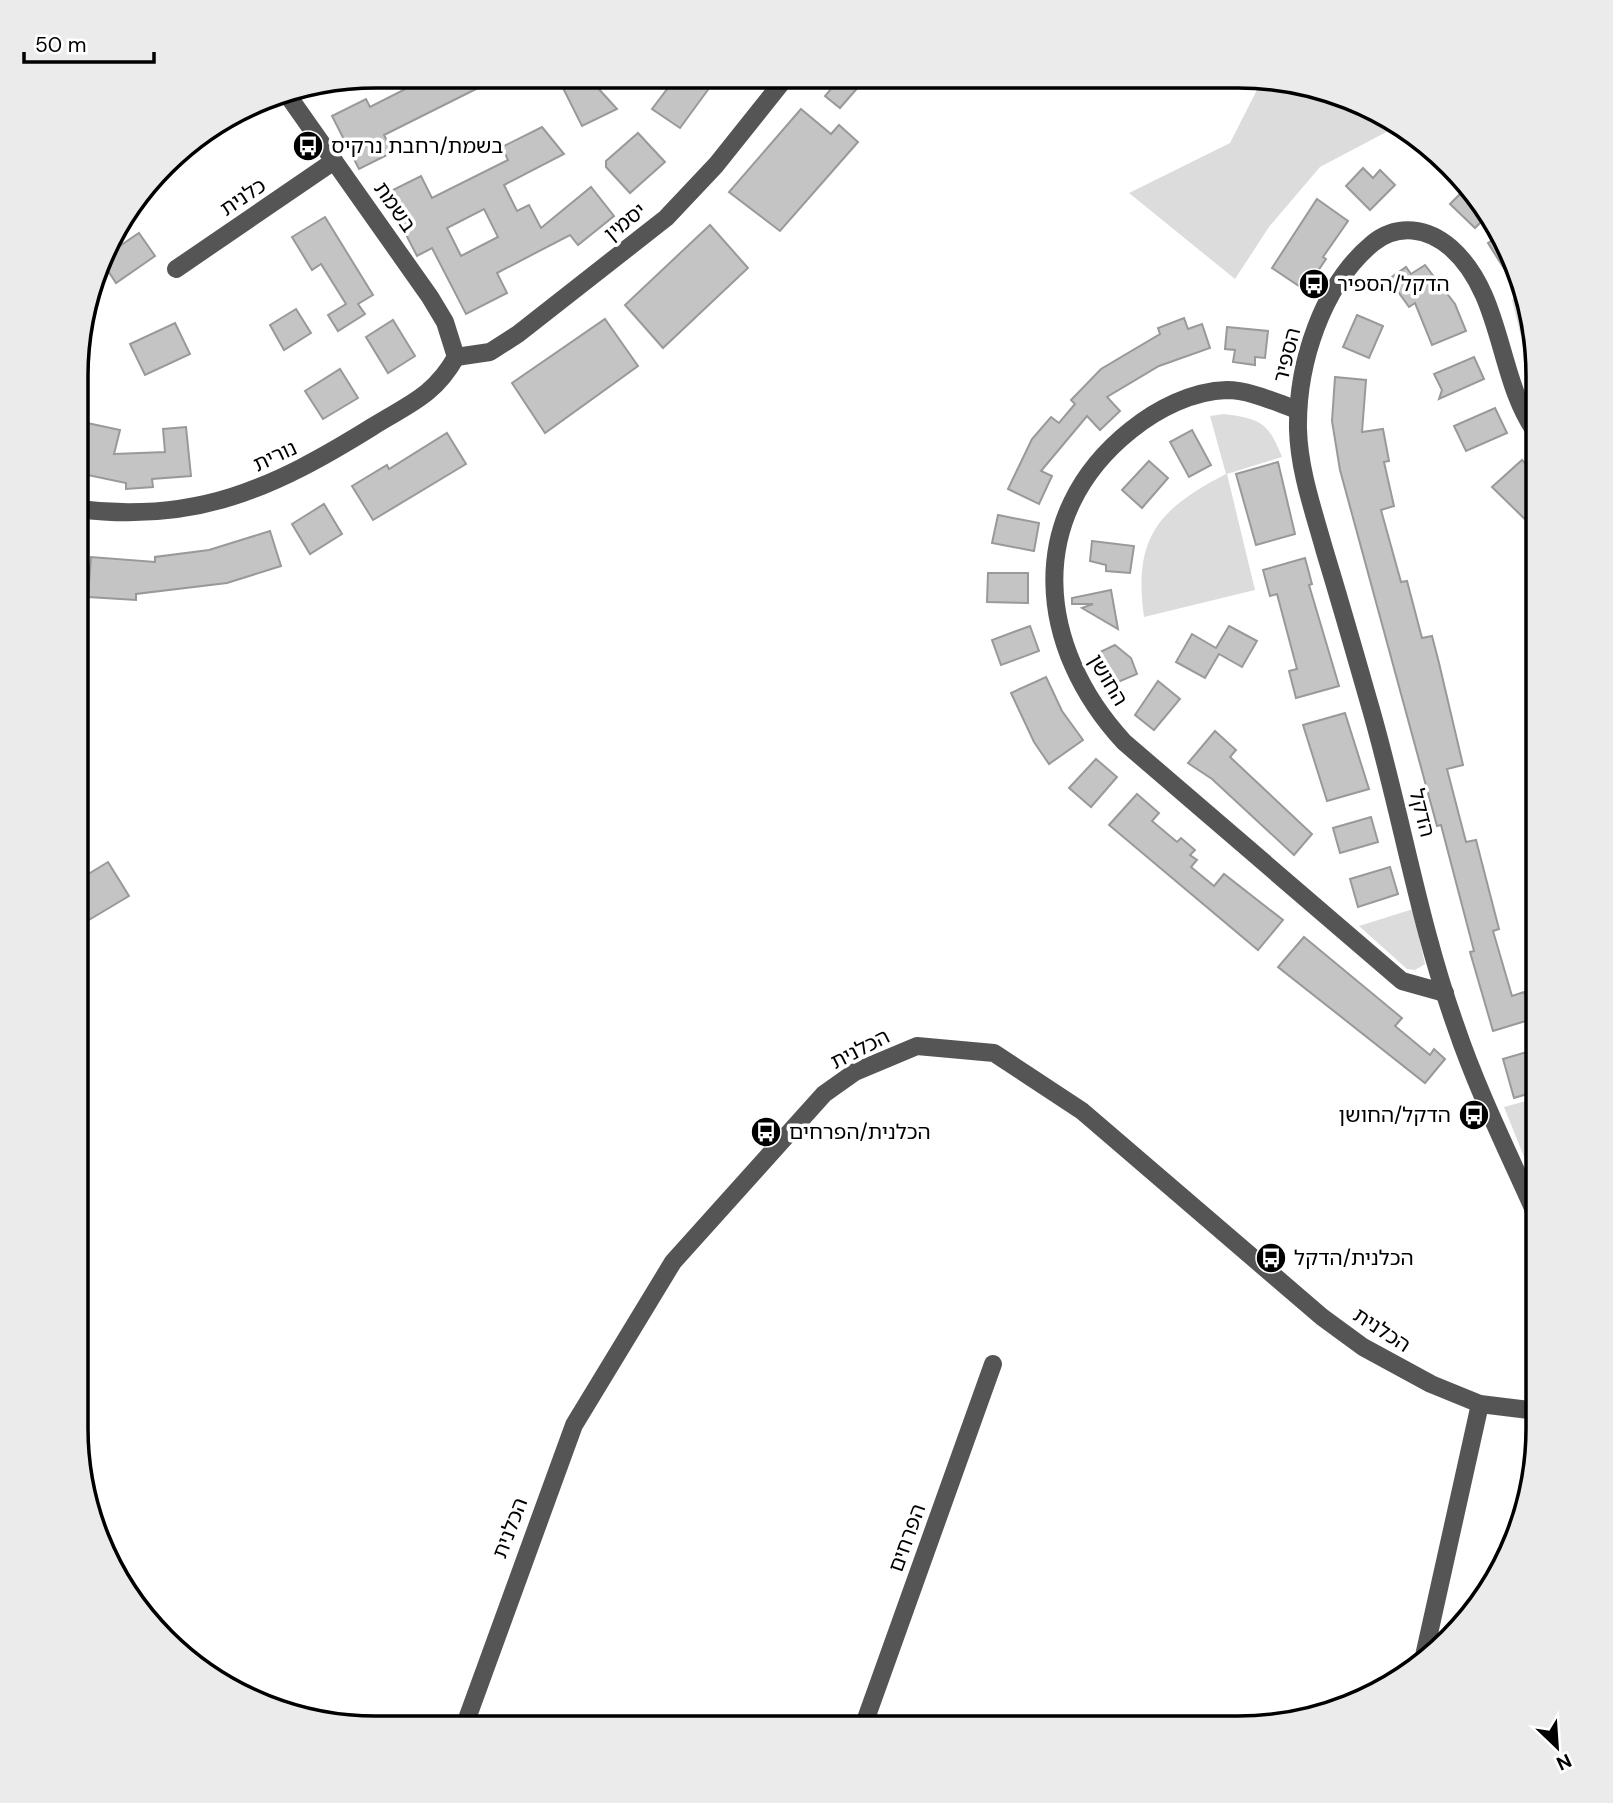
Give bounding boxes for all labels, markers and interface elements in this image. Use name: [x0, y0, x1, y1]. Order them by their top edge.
scale bar: [24, 21, 154, 65]
text: 50 m: [35, 31, 86, 59]
bus stop icon: בשמת/רחבת נרקיס: [291, 129, 325, 163]
place label: בשמת/רחבת נרקיס: [331, 132, 503, 160]
street label: כלנית: [215, 172, 271, 222]
street label: בשמת: [368, 176, 422, 238]
street label: יסמין: [598, 196, 652, 248]
bus stop icon: הדקל/הספיר: [1297, 267, 1331, 301]
place label: הדקל/הספיר: [1337, 270, 1450, 298]
street label: הספיר: [1267, 325, 1307, 385]
street label: נורית: [249, 434, 301, 478]
street label: החושן: [1082, 649, 1134, 711]
street label: הדקל: [1403, 786, 1441, 840]
street label: הכלנית: [826, 1022, 894, 1076]
bus stop icon: הדקל/החושן: [1457, 1098, 1491, 1132]
place label: הדקל/החושן: [1338, 1101, 1451, 1129]
bus stop icon: הכלנית/הפרחים: [749, 1115, 783, 1149]
place label: הכלנית/הפרחים: [789, 1118, 931, 1146]
bus stop icon: הכלנית/הדקל: [1254, 1241, 1288, 1275]
place label: הכלנית/הדקל: [1294, 1244, 1414, 1272]
street label: הכלנית: [1348, 1301, 1416, 1359]
street label: הכלנית: [486, 1494, 534, 1562]
street label: הפרחים: [882, 1500, 932, 1576]
north arrow: [1522, 1712, 1592, 1782]
text: N: [1552, 1748, 1576, 1776]

